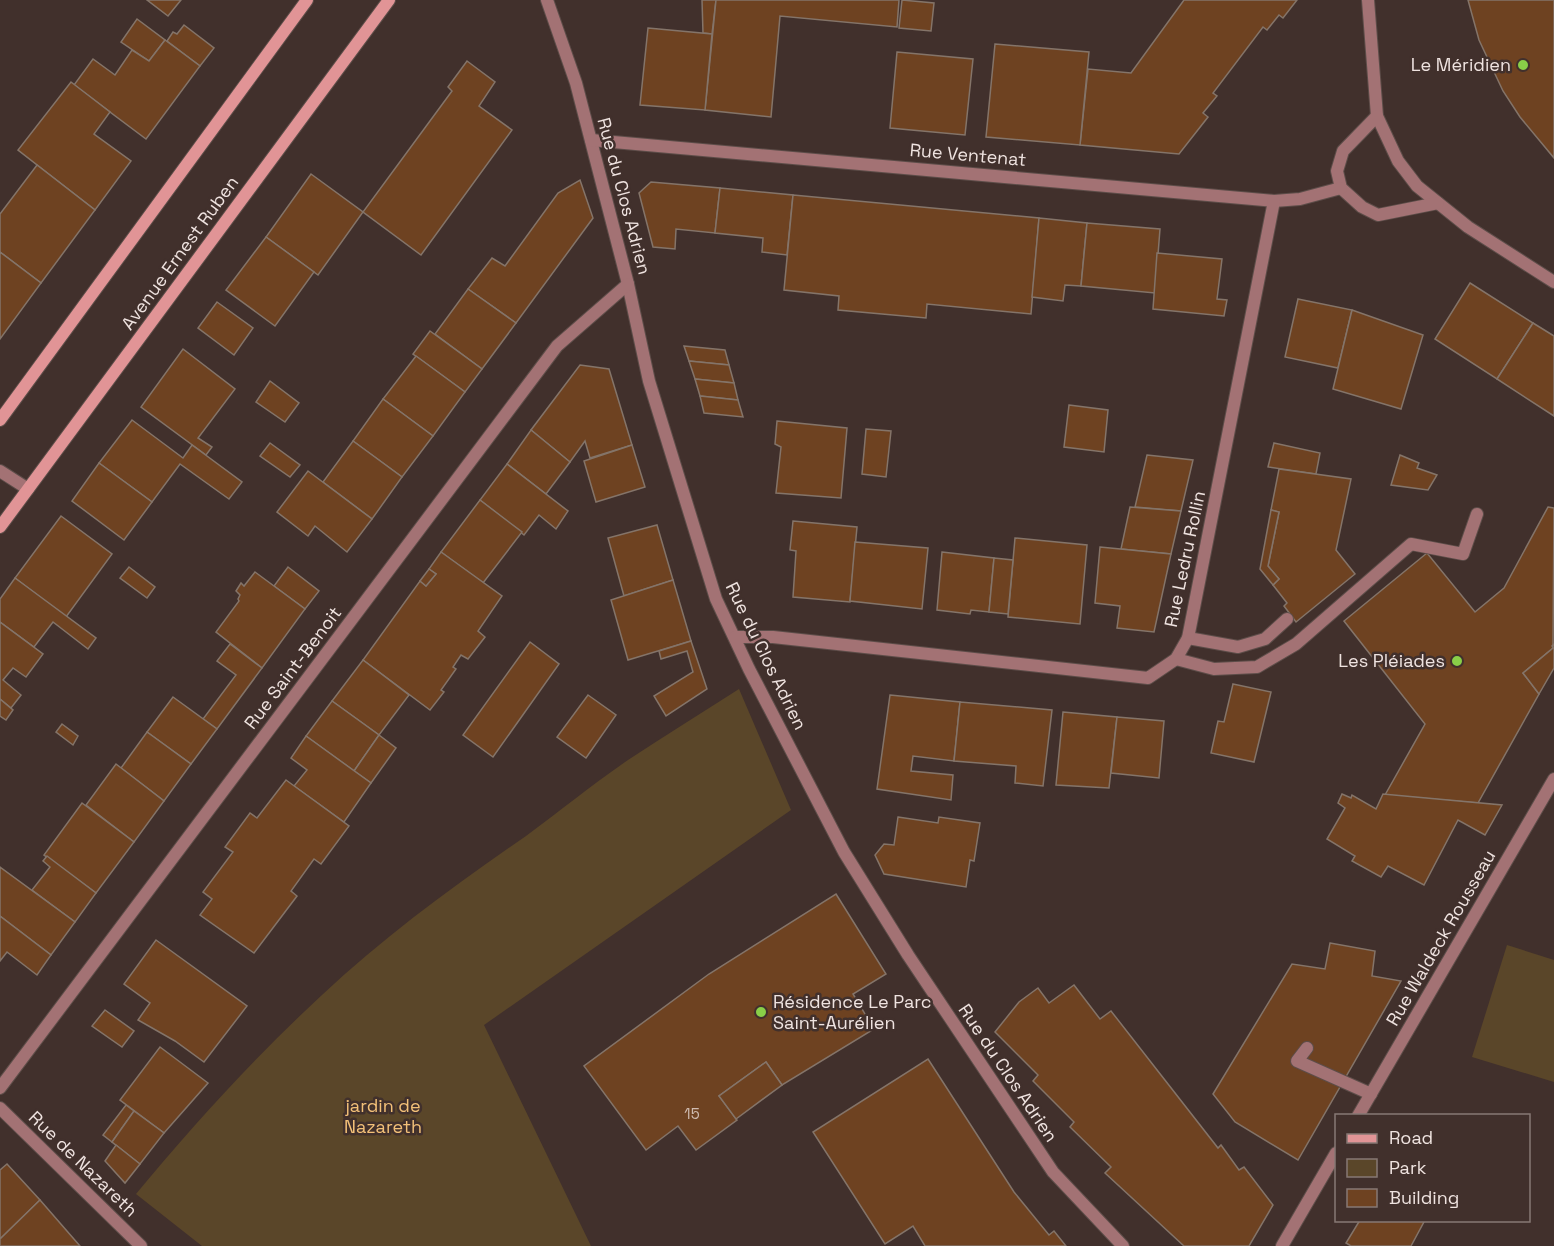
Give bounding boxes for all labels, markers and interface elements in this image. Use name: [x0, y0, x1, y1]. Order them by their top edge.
place label: Le Méridien: [1411, 53, 1511, 76]
marker: Le Méridien: [1516, 58, 1530, 72]
street label: Rue du Clos Adrien: [592, 115, 657, 277]
street label: Rue Ventenat: [909, 138, 1027, 171]
street label: Avenue Ernest Ruben: [116, 171, 243, 334]
street label: Rue Ledru Rollin: [1159, 489, 1210, 629]
street label: Rue du Clos Adrien: [721, 578, 812, 733]
street label: Rue Saint-Benoit: [239, 602, 346, 734]
place label: Les Pléiades: [1338, 649, 1445, 672]
marker: Les Pléiades: [1450, 654, 1464, 668]
street label: Rue Waldeck Rousseau: [1381, 846, 1500, 1030]
place label: Résidence Le Parc Saint-Aurélien: [773, 990, 931, 1034]
street label: Rue du Clos Adrien: [954, 999, 1063, 1146]
marker: Résidence Le Parc Saint-Aurélien: [754, 1005, 768, 1019]
park label: jardin de Nazareth: [344, 1094, 422, 1138]
house number: 15: [684, 1104, 700, 1123]
street label: Rue de Nazareth: [24, 1106, 143, 1221]
legend: [1335, 1114, 1530, 1222]
text: Road: [1389, 1126, 1433, 1149]
text: Park: [1389, 1156, 1427, 1179]
text: Building: [1389, 1186, 1459, 1209]

